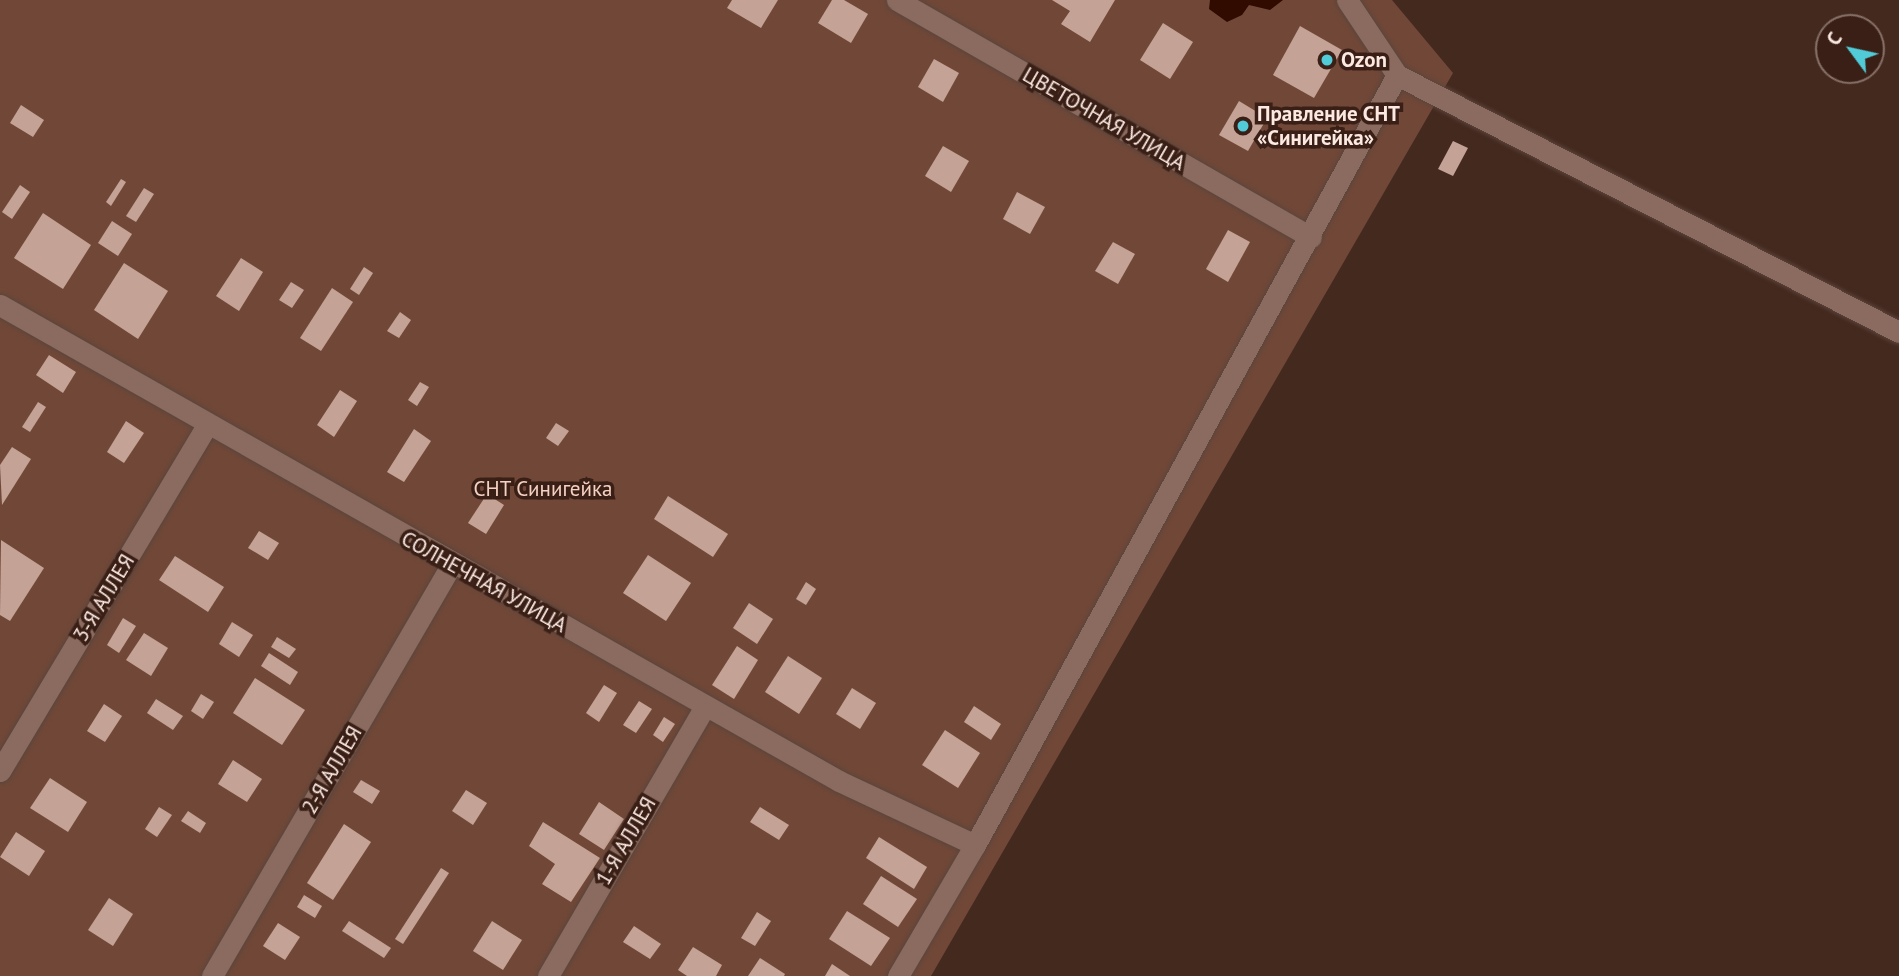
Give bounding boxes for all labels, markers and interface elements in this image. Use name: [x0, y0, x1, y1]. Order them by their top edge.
north arrow: [1815, 14, 1885, 84]
text: С: [1821, 28, 1847, 50]
place label: Ozon: [1341, 47, 1387, 73]
marker: Ozon: [1319, 52, 1335, 68]
street label: ЦВЕТОЧНАЯ УЛИЦА: [1018, 62, 1190, 176]
place label: Правление СНТ «Синигейка»: [1257, 101, 1400, 151]
marker: Правление СНТ «Синигейка»: [1235, 118, 1251, 134]
park label: СНТ Синигейка: [473, 476, 613, 502]
street label: СОЛНЕЧНАЯ УЛИЦА: [397, 526, 571, 638]
street label: 3-Я АЛЛЕЯ: [68, 549, 140, 647]
street label: 2-Я АЛЛЕЯ: [297, 721, 367, 819]
street label: 1-Я АЛЛЕЯ: [591, 792, 661, 890]

